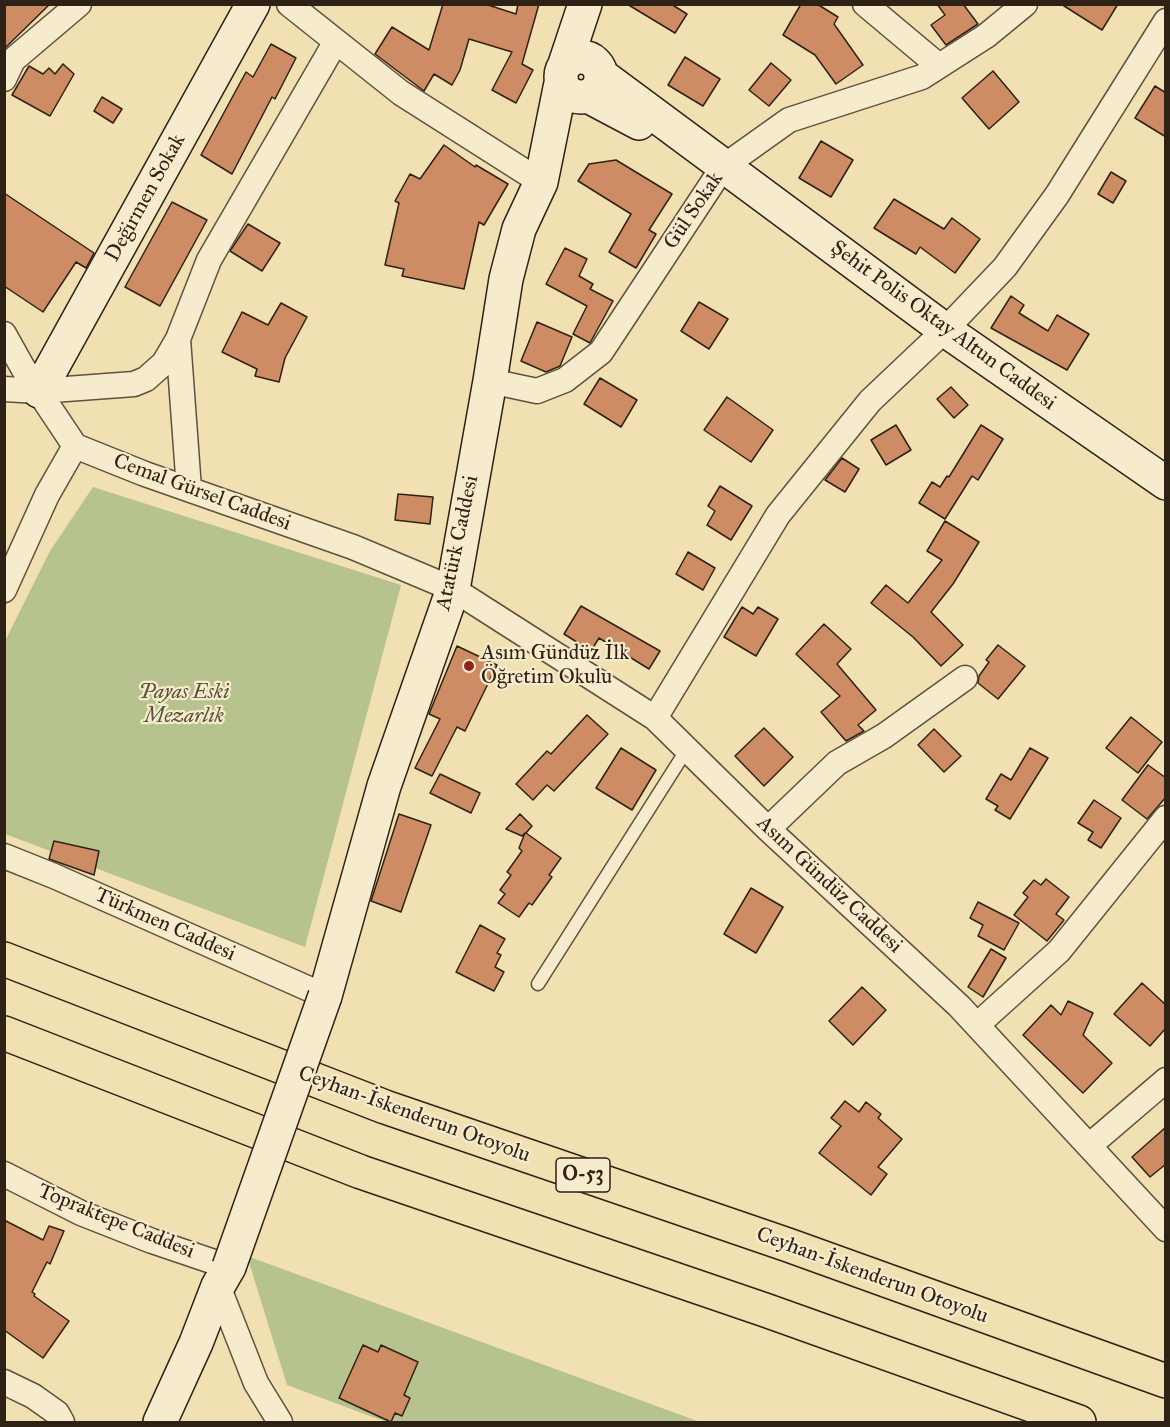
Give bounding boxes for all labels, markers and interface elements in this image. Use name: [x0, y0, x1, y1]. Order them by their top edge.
street label: Değirmen Sokak: [101, 130, 191, 266]
street label: Gül Sokak: [659, 168, 729, 254]
street label: Şehit Polis Oktay Altun Caddesi: [825, 236, 1061, 416]
street label: Cemal Gürsel Caddesi: [110, 449, 294, 537]
street label: Atatürk Caddesi: [431, 473, 485, 613]
place label: Asım Gündüz İlk Öğretim Okulu: [481, 641, 629, 691]
marker: Asım Gündüz İlk Öğretim Okulu: [462, 659, 476, 673]
park label: Payas Eski Mezarlık: [139, 680, 229, 730]
street label: Asım Gündüz Caddesi: [751, 811, 907, 959]
street label: Türkmen Caddesi: [91, 883, 239, 967]
street label: Ceyhan-İskenderun Otoyolu: [295, 1061, 533, 1169]
road number: O-53: [556, 1158, 610, 1192]
street label: Topraktepe Caddesi: [34, 1179, 198, 1265]
street label: Ceyhan-İskenderun Otoyolu: [753, 1222, 991, 1330]

